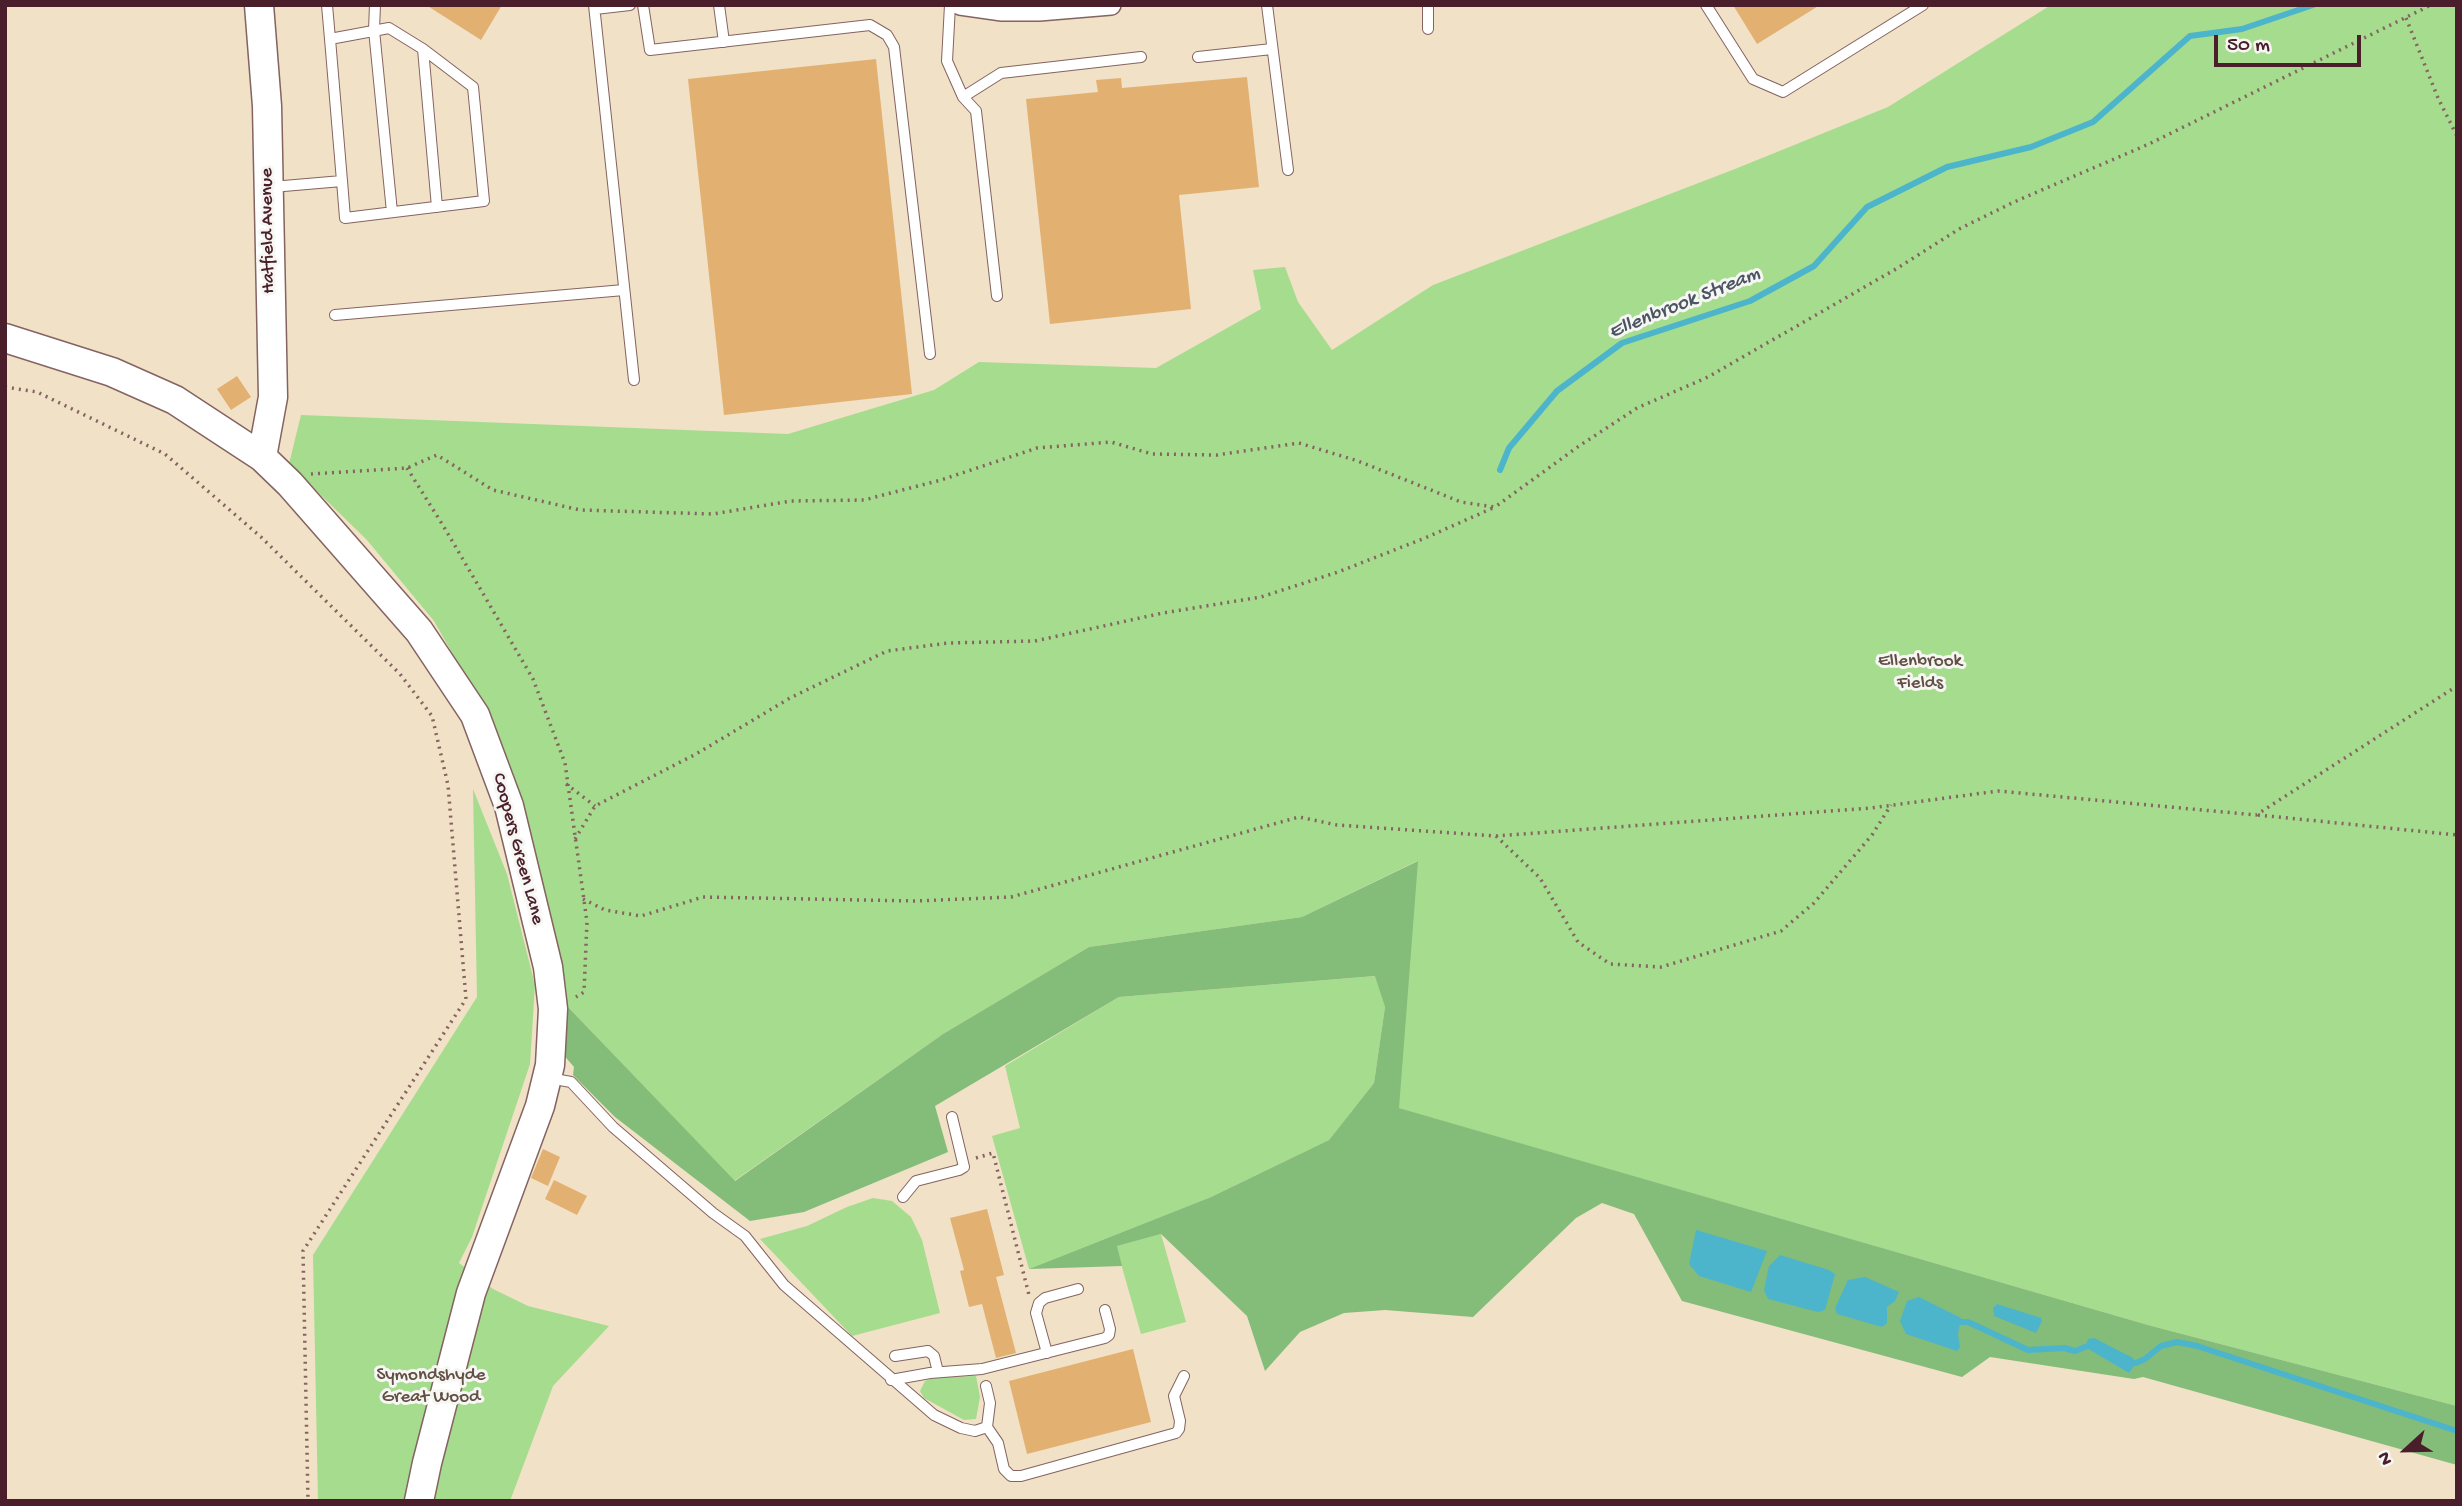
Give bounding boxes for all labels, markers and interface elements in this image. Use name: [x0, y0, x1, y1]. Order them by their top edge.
scale bar: [2217, 21, 2364, 65]
text: 50 m: [2227, 34, 2270, 59]
street label: Hatfield Avenue: [257, 168, 281, 294]
water label: Ellenbrook Stream: [1606, 262, 1764, 346]
park label: Ellenbrook Fields: [1878, 651, 1962, 695]
street label: Coopers Green Lane: [486, 771, 548, 927]
park label: Symondshyde Great Wood: [376, 1365, 486, 1409]
north arrow: [2371, 1415, 2441, 1485]
text: N: [2373, 1448, 2399, 1468]

